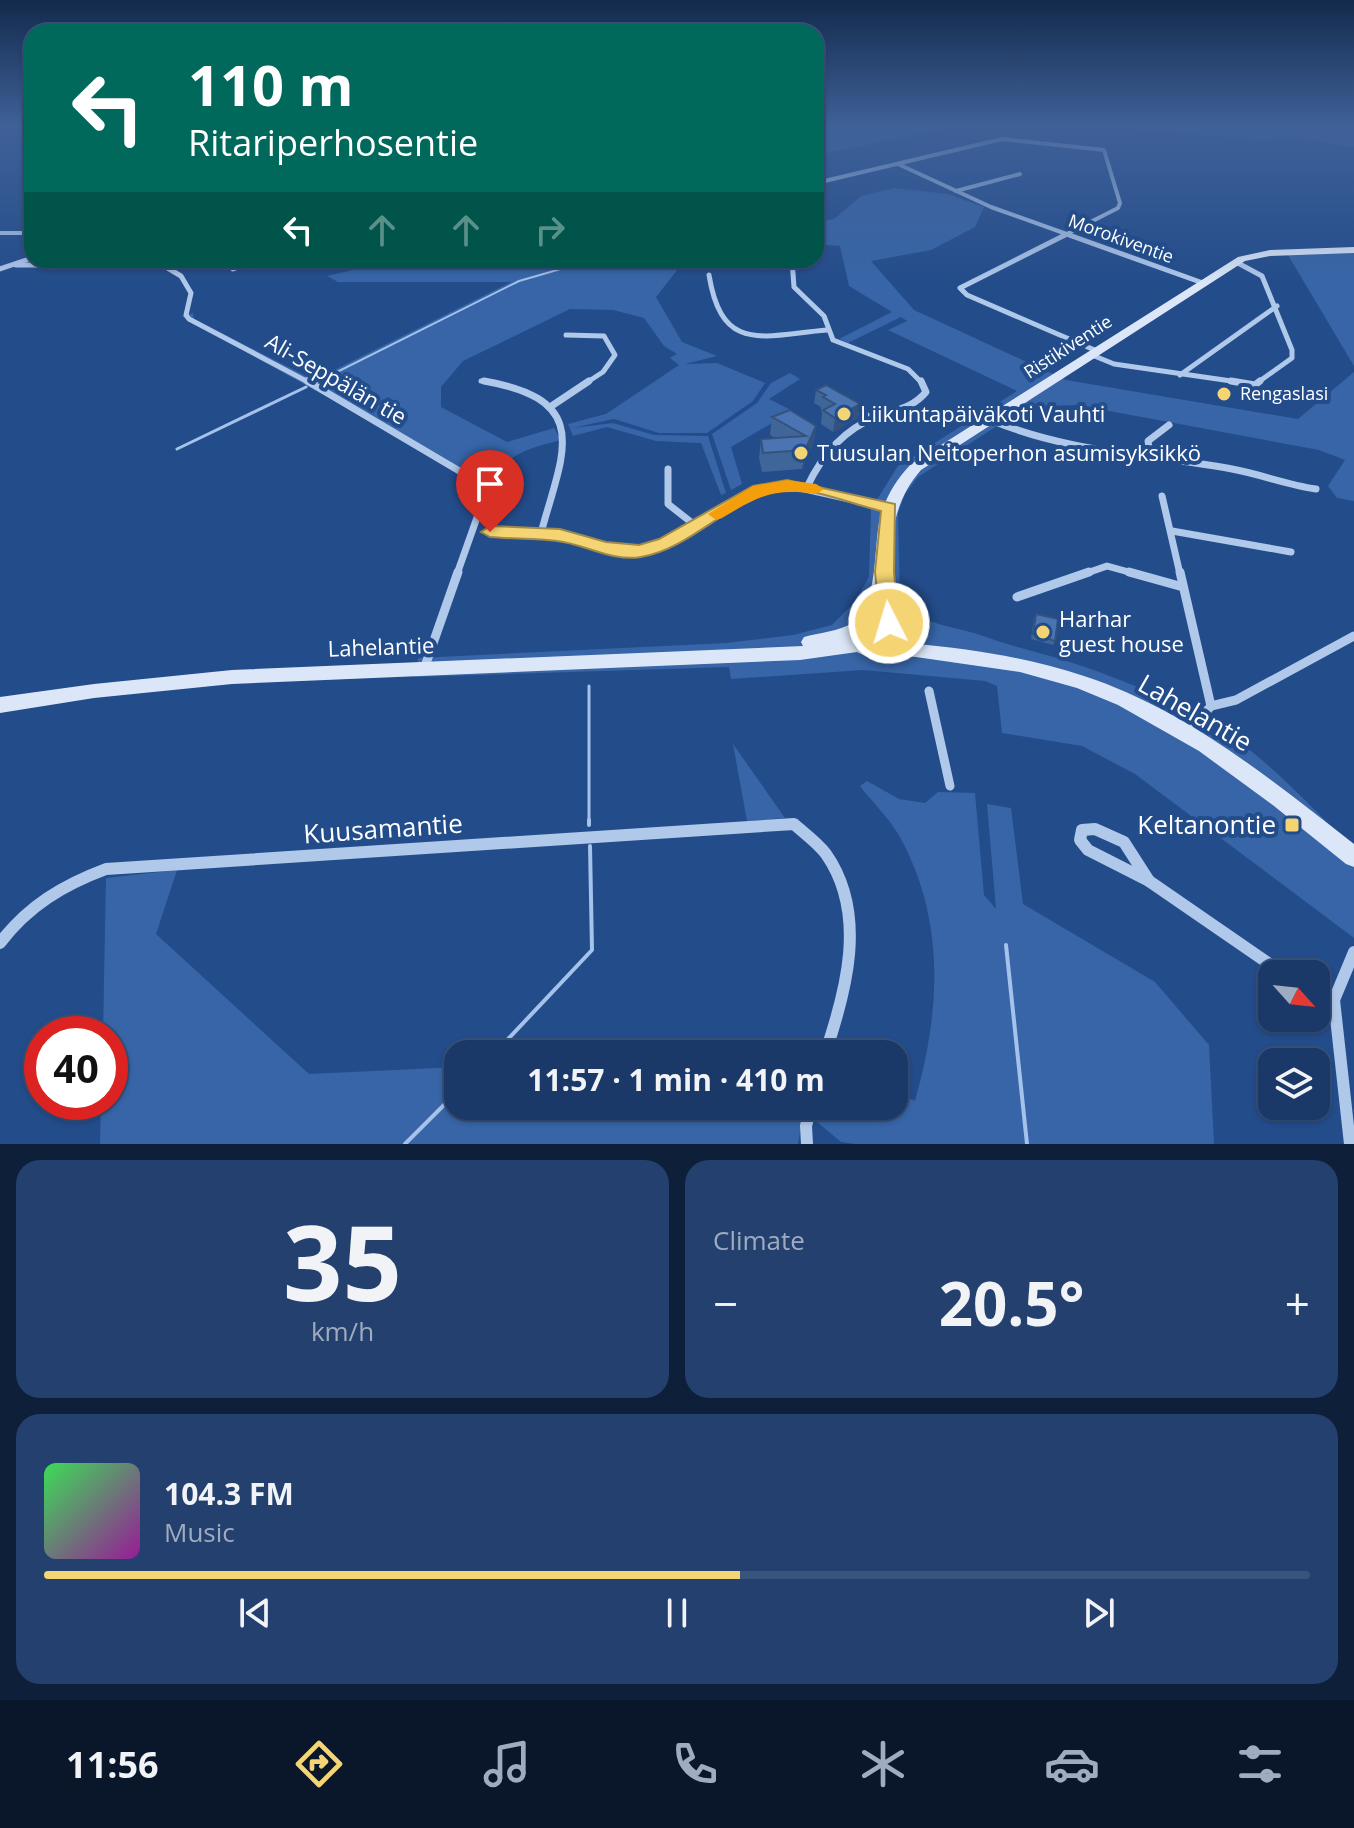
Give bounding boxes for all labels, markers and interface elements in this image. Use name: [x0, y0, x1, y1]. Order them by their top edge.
text: 110 m: [188, 46, 354, 122]
icon: left: [56, 56, 160, 160]
text: Ritariperhosentie: [188, 118, 478, 167]
icon: left: [276, 208, 320, 252]
icon: ahead: [360, 208, 404, 252]
icon: ahead: [444, 208, 488, 252]
icon: right: [528, 208, 572, 252]
street label: Morokiventie: [1065, 208, 1177, 268]
street label: Ristikiventie: [1019, 309, 1116, 384]
street label: Ali-Seppälän tie: [260, 326, 413, 431]
place label: Rengaslasi: [1240, 381, 1328, 405]
marker: Rengaslasi: [1215, 385, 1233, 403]
place label: Liikuntapäiväkoti Vauhti: [860, 398, 1105, 428]
marker: Liikuntapäiväkoti Vauhti: [835, 405, 853, 423]
place label: Tuusulan Neitoperhon asumisyksikkö: [817, 437, 1201, 467]
marker: Tuusulan Neitoperhon asumisyksikkö: [792, 444, 810, 462]
pin: [456, 450, 524, 532]
icon: arrive: [468, 462, 512, 506]
position arrow: [847, 581, 931, 665]
place label: Harhar guest house: [1059, 603, 1184, 658]
marker: Harhar guest house: [1034, 623, 1052, 641]
street label: Lahelantie: [327, 629, 435, 663]
street label: Lahelantie: [1132, 665, 1259, 759]
street label: Kuusamantie: [302, 804, 464, 852]
place label: Keltanontie: [1137, 806, 1276, 842]
marker: Keltanontie: [1283, 816, 1301, 834]
north arrow: [1258, 960, 1330, 1032]
map controls: [1258, 960, 1330, 1120]
speed limit sign: 40: [24, 1016, 128, 1120]
button: layers: [1258, 1048, 1330, 1120]
text: 11:57 · 1 min · 410 m: [527, 1059, 825, 1100]
text: 35: [283, 1190, 402, 1331]
text: Climate: [713, 1222, 805, 1258]
text: 20.5°: [939, 1262, 1084, 1344]
text: −: [713, 1273, 738, 1333]
text: +: [1285, 1273, 1310, 1333]
text: km/h: [311, 1313, 374, 1349]
text: 104.3 FM: [164, 1473, 294, 1514]
text: Music: [164, 1514, 235, 1550]
icon: previous: [233, 1591, 277, 1635]
icon: pause: [655, 1591, 699, 1635]
icon: next: [1077, 1591, 1121, 1635]
icon: directions: [291, 1736, 347, 1792]
icon: music: [479, 1736, 535, 1792]
icon: phone: [667, 1736, 723, 1792]
icon: climate: [855, 1736, 911, 1792]
icon: car: [1044, 1736, 1100, 1792]
icon: filters: [1232, 1736, 1288, 1792]
text: 11:56: [66, 1740, 159, 1789]

